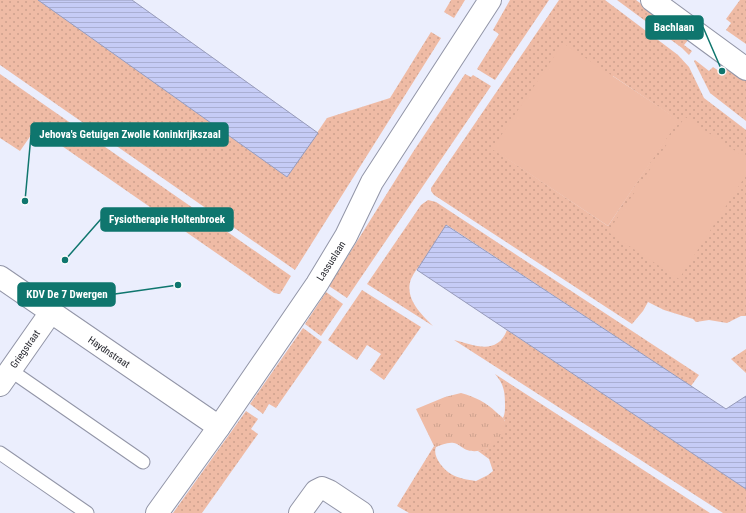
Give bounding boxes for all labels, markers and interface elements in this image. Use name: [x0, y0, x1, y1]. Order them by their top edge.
callout: Bachlaan: [646, 16, 703, 39]
text: Bachlaan: [654, 21, 694, 34]
callout: Jehova's Getuigen Zwolle Koninkrijkszaal: [31, 123, 228, 146]
text: Jehova's Getuigen Zwolle Koninkrijkszaal: [39, 128, 221, 141]
callout: Fysiotherapie Holtenbroek: [101, 208, 233, 231]
text: Fysiotherapie Holtenbroek: [109, 213, 226, 226]
street label: Lassuslaan: [314, 239, 348, 283]
callout: KDV De 7 Dwergen: [18, 283, 115, 306]
text: KDV De 7 Dwergen: [26, 288, 108, 301]
street label: Griegstraat: [8, 328, 42, 370]
street label: Haydnstraat: [86, 334, 132, 370]

